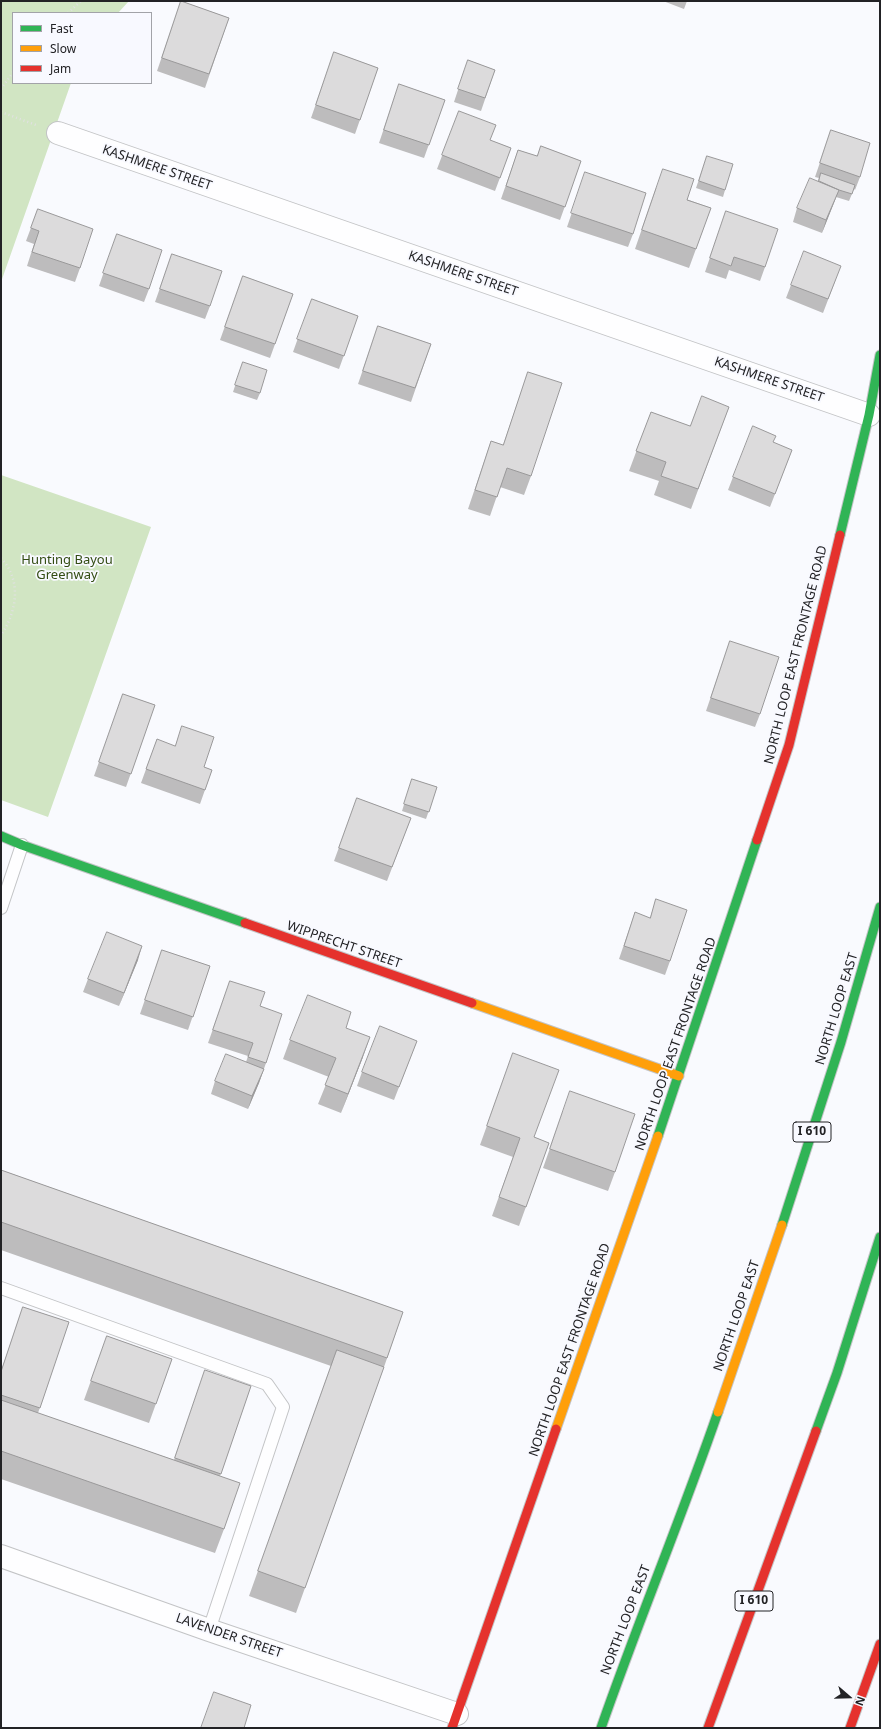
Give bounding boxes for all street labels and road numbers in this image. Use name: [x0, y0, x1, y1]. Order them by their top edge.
street label: KASHMERE STREET: [100, 142, 214, 194]
street label: KASHMERE STREET: [406, 248, 520, 300]
street label: KASHMERE STREET: [712, 354, 826, 406]
street label: NORTH LOOP EAST FRONTAGE ROAD: [761, 544, 831, 766]
street label: WIPPRECHT STREET: [285, 918, 403, 972]
street label: NORTH LOOP EAST FRONTAGE ROAD: [632, 935, 720, 1153]
street label: NORTH LOOP EAST: [813, 951, 861, 1067]
road number: I 610: [793, 1122, 831, 1142]
street label: NORTH LOOP EAST FRONTAGE ROAD: [526, 1241, 614, 1459]
street label: NORTH LOOP EAST: [711, 1258, 763, 1374]
street label: NORTH LOOP EAST: [598, 1563, 654, 1677]
road number: I 610: [735, 1591, 773, 1611]
street label: LAVENDER STREET: [174, 1610, 284, 1662]

